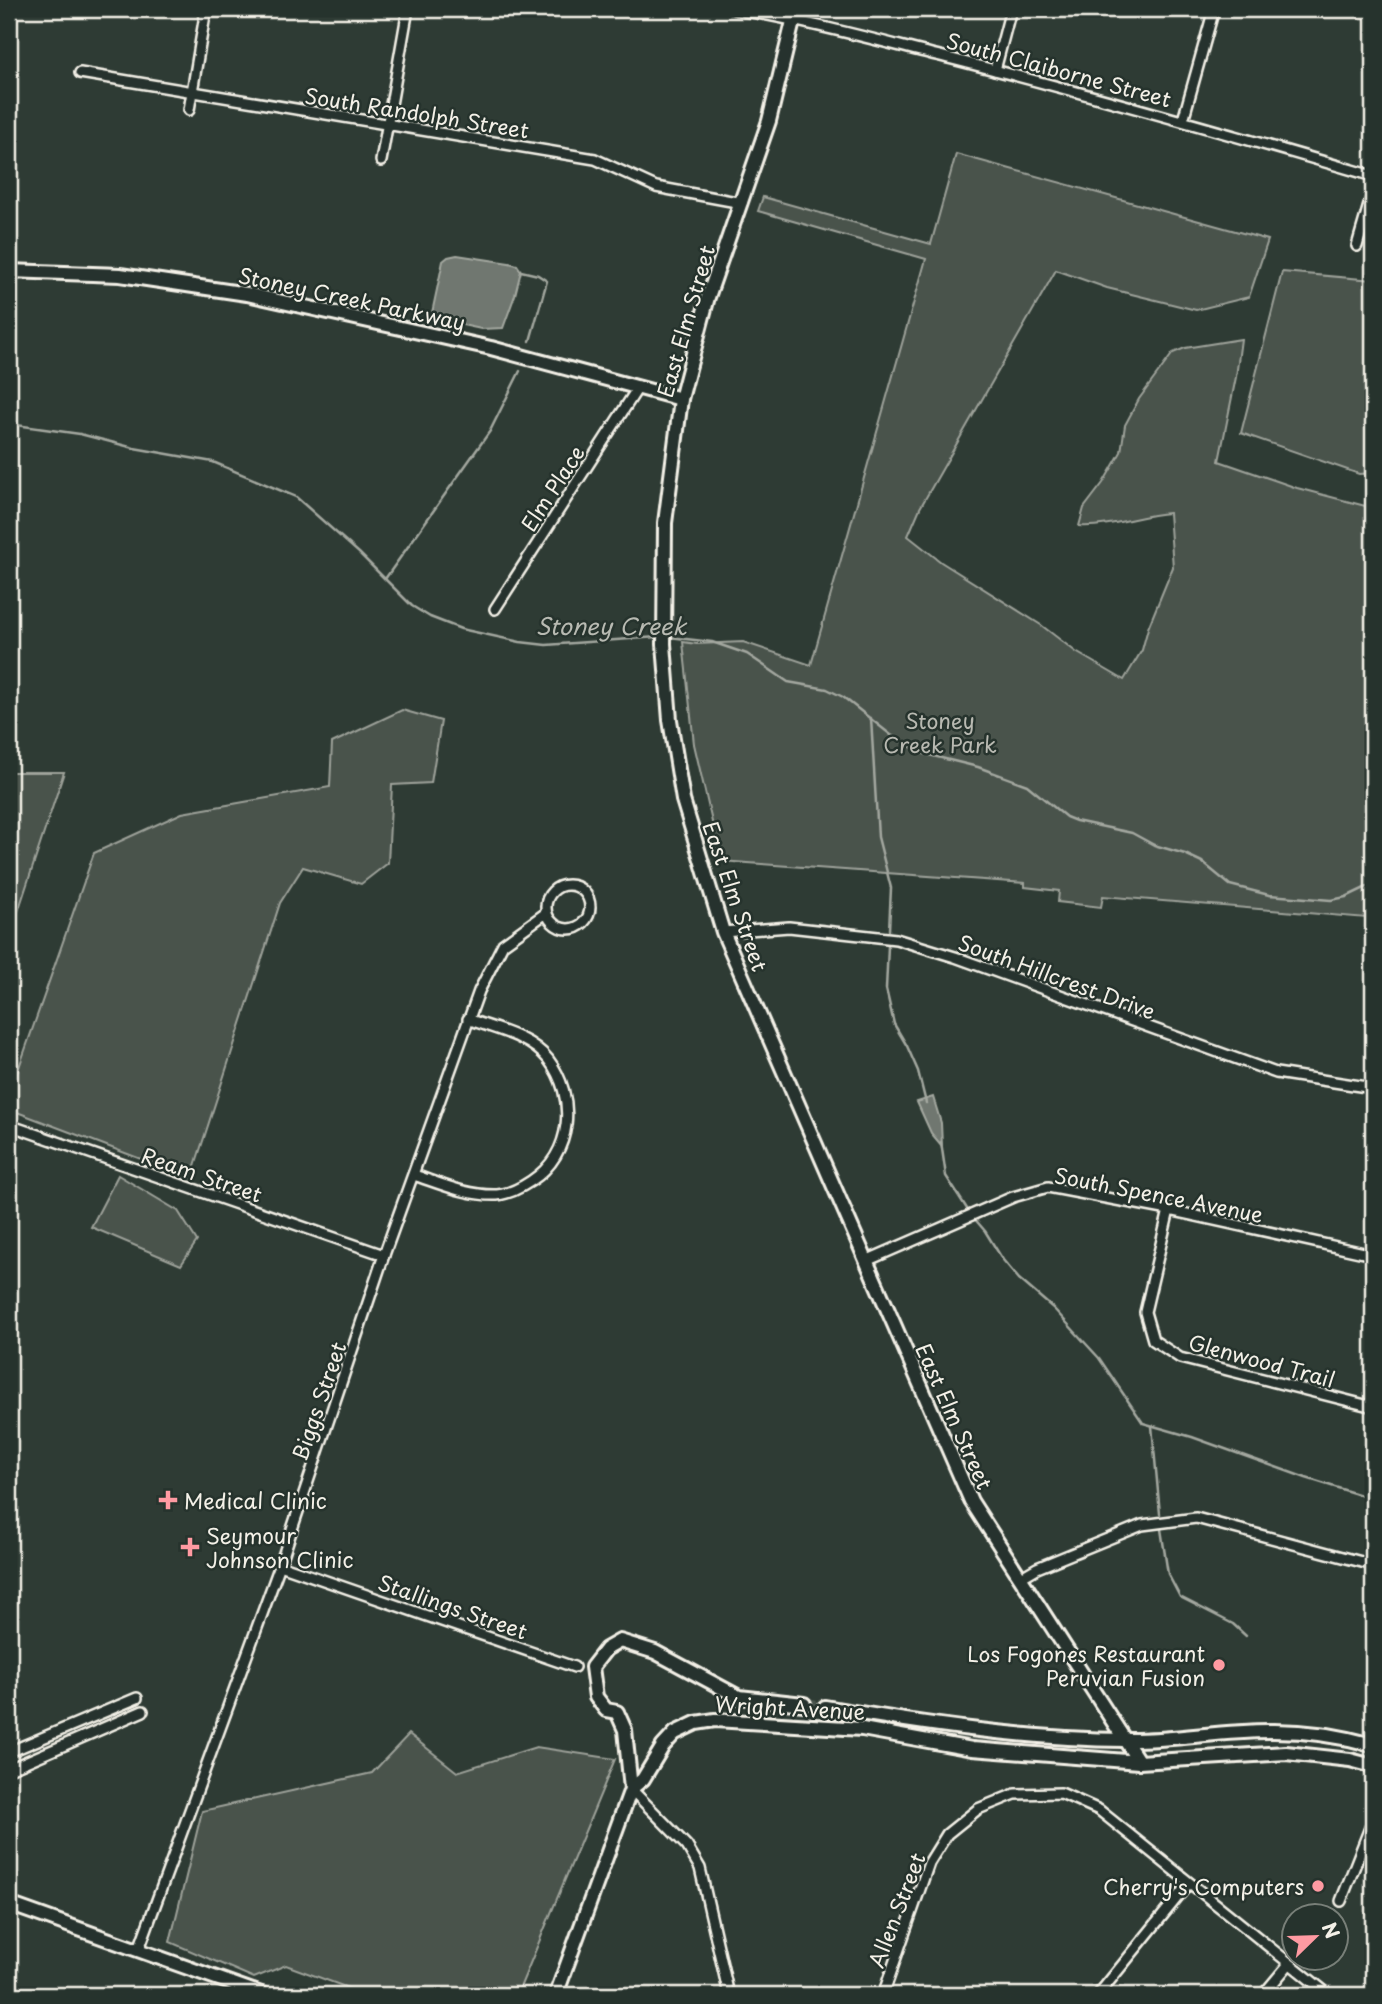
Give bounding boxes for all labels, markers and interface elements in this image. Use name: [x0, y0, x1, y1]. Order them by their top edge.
street label: South Claiborne Street: [943, 24, 1175, 114]
street label: South Randolph Street: [303, 78, 531, 146]
street label: East Elm Street: [648, 241, 722, 401]
street label: Stoney Creek Parkway: [235, 258, 469, 338]
street label: Elm Place: [512, 439, 592, 537]
water label: Stoney Creek: [535, 608, 688, 643]
park label: Stoney Creek Park: [883, 704, 997, 760]
street label: East Elm Street: [695, 817, 777, 975]
street label: South Hillcrest Drive: [954, 925, 1160, 1027]
street label: Ream Street: [137, 1138, 267, 1210]
street label: South Spence Avenue: [1052, 1158, 1266, 1230]
street label: Glenwood Trail: [1185, 1325, 1339, 1395]
street label: Biggs Street: [283, 1337, 353, 1465]
street label: East Elm Street: [908, 1338, 1002, 1494]
place label: Medical Clinic: [184, 1484, 327, 1516]
marker: Medical Clinic: [158, 1490, 178, 1510]
place label: Seymour Johnson Clinic: [206, 1519, 353, 1575]
marker: Seymour Johnson Clinic: [180, 1537, 200, 1557]
street label: Stallings Street: [374, 1565, 532, 1647]
place label: Los Fogones Restaurant Peruvian Fusion: [967, 1637, 1205, 1693]
marker: Los Fogones Restaurant Peruvian Fusion: [1211, 1657, 1227, 1673]
street label: Wright Avenue: [714, 1687, 866, 1727]
street label: Allen Street: [859, 1848, 933, 1972]
place label: Cherry's Computers: [1103, 1870, 1304, 1902]
marker: Cherry's Computers: [1310, 1878, 1326, 1894]
north arrow: [1280, 1902, 1350, 1972]
text: N: [1316, 1918, 1347, 1942]

